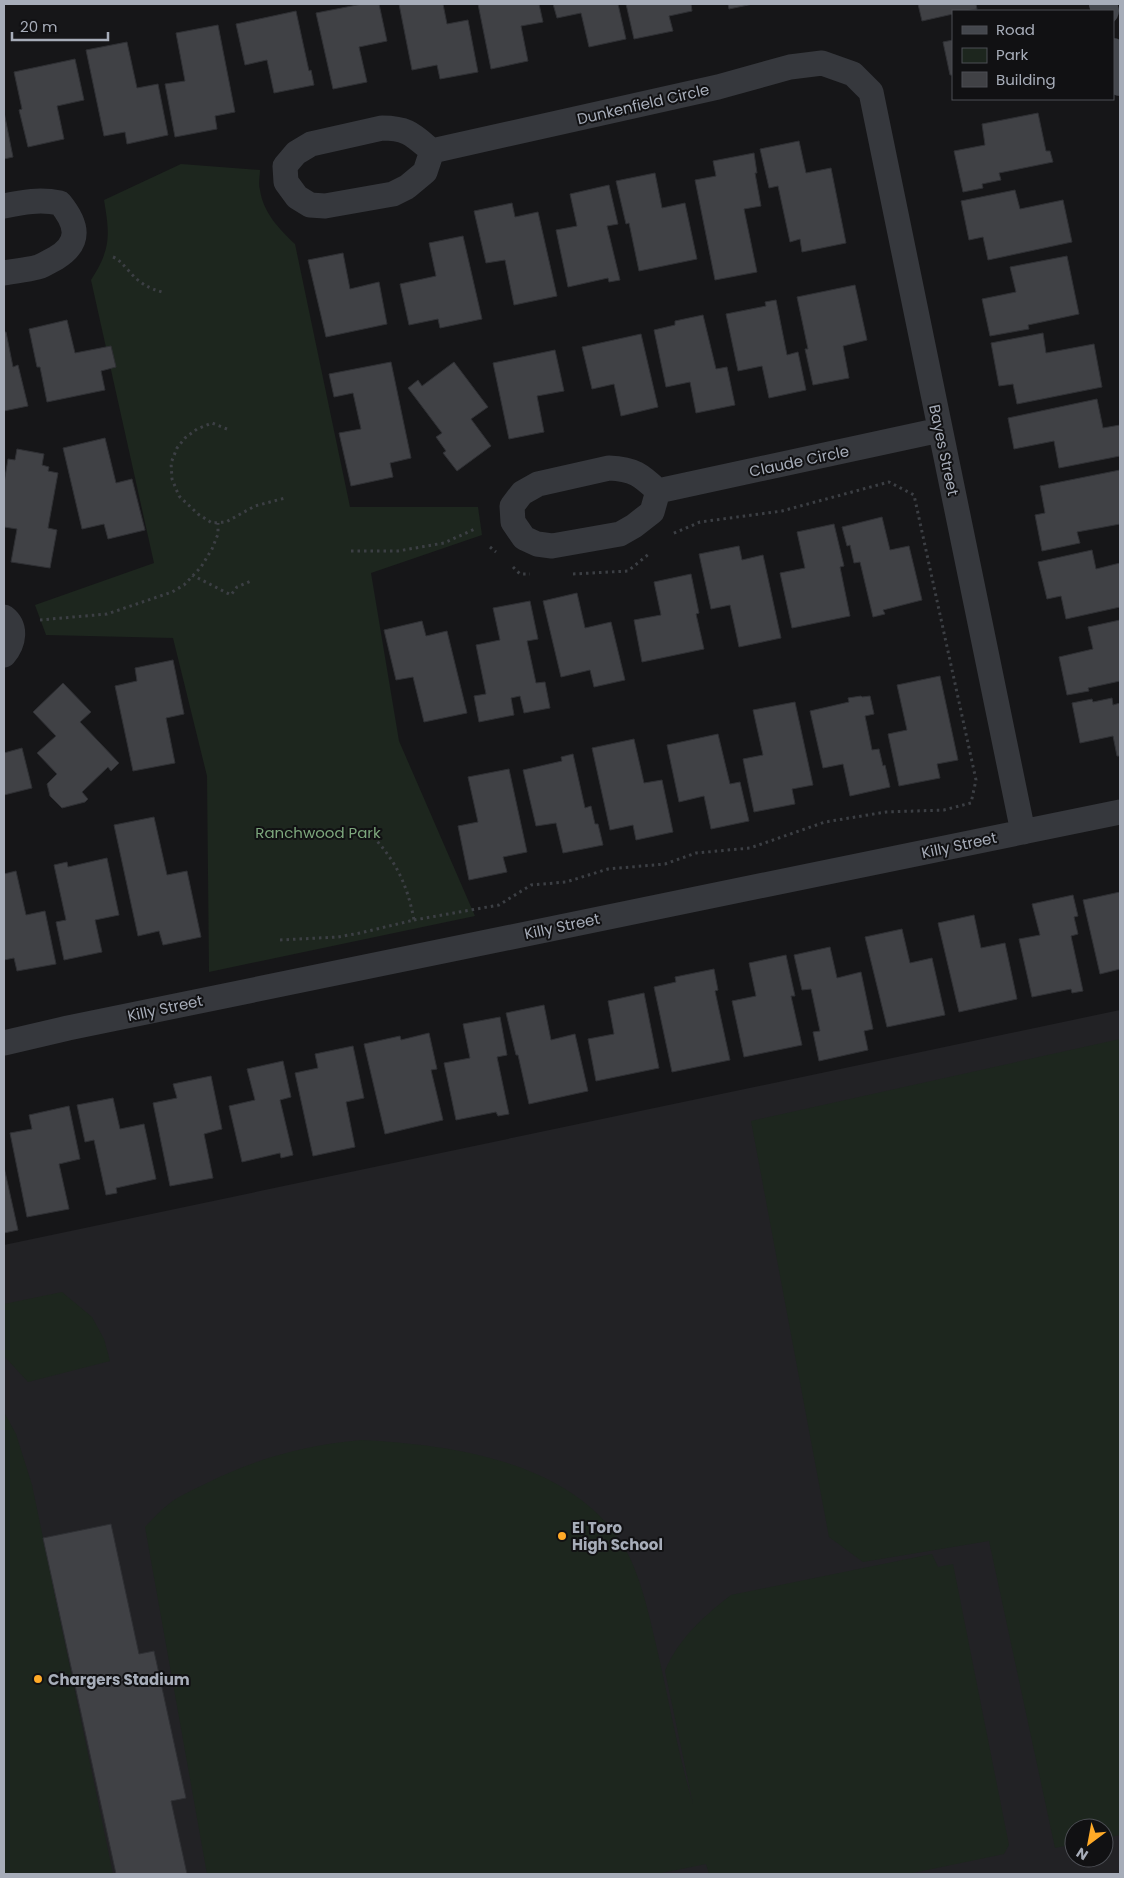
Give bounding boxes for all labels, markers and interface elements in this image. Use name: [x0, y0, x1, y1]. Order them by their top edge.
scale bar: [12, 10, 109, 42]
legend: [952, 10, 1114, 100]
text: 20 m: [20, 16, 58, 37]
text: Road: [996, 19, 1035, 40]
text: Park: [996, 44, 1028, 65]
text: Building: [996, 69, 1056, 90]
street label: Dunkenfield Circle: [575, 79, 711, 129]
street label: Bayes Street: [924, 402, 964, 498]
street label: Claude Circle: [747, 440, 851, 482]
park label: Ranchwood Park: [255, 822, 381, 843]
street label: Killy Street: [919, 827, 999, 863]
street label: Killy Street: [522, 908, 602, 944]
street label: Killy Street: [125, 990, 205, 1026]
place label: El Toro High School: [572, 1517, 663, 1555]
marker: El Toro High School: [556, 1530, 568, 1542]
place label: Chargers Stadium: [48, 1669, 190, 1690]
marker: Chargers Stadium: [32, 1673, 44, 1685]
north arrow: [1064, 1818, 1114, 1868]
text: N: [1072, 1843, 1092, 1865]

